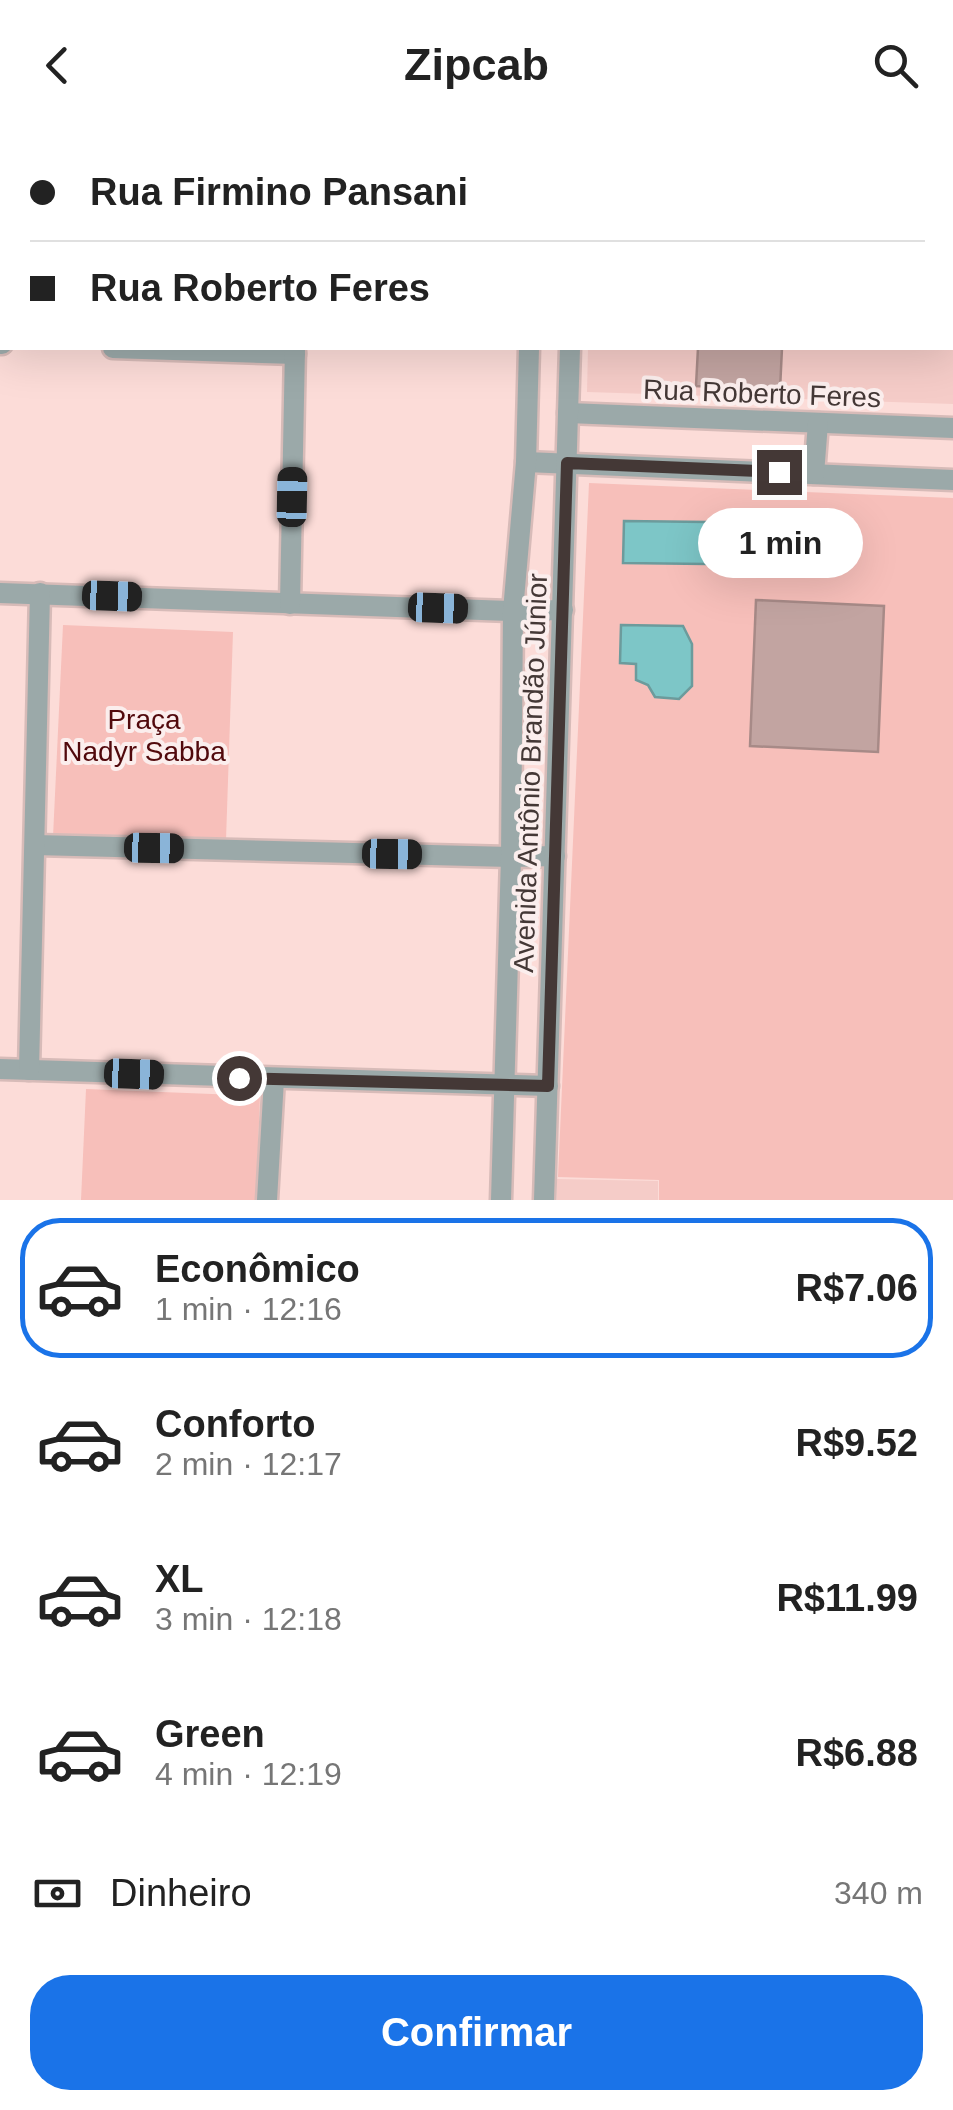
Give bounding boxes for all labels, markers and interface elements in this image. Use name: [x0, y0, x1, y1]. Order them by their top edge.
icon: back: [30, 38, 85, 93]
icon: search: [868, 38, 923, 93]
text: Zipcab: [404, 39, 549, 90]
text: Rua Firmino Pansani: [90, 171, 468, 213]
text: Rua Roberto Feres: [90, 267, 430, 309]
street label: Rua Roberto Feres: [642, 374, 882, 413]
route end: [757, 450, 802, 495]
car: [276, 467, 308, 527]
callout: 1 min: [696, 507, 862, 577]
text: 1 min: [739, 525, 822, 561]
street label: Avenida Antônio Brandão Júnior: [508, 573, 553, 973]
car: [81, 580, 143, 612]
car: [407, 592, 469, 624]
park label: Praça Nadyr Sabba: [62, 704, 226, 767]
car: [124, 832, 184, 864]
car: [362, 838, 422, 870]
route start: [217, 1056, 262, 1101]
car: [103, 1058, 165, 1090]
icon: car: [35, 1243, 125, 1333]
text: Econômico: [155, 1248, 360, 1290]
text: R$7.06: [795, 1267, 918, 1309]
text: 1 min · 12:16: [155, 1291, 342, 1327]
icon: car: [35, 1398, 125, 1488]
text: Conforto: [155, 1403, 315, 1445]
text: R$9.52: [795, 1422, 918, 1464]
text: 2 min · 12:17: [155, 1446, 342, 1482]
icon: car: [35, 1553, 125, 1643]
text: XL: [155, 1558, 204, 1600]
text: R$11.99: [776, 1577, 918, 1619]
text: 3 min · 12:18: [155, 1601, 342, 1637]
icon: car: [35, 1708, 125, 1798]
text: Green: [155, 1713, 265, 1755]
text: R$6.88: [795, 1732, 918, 1774]
text: 4 min · 12:19: [155, 1756, 342, 1792]
icon: cash: [30, 1866, 85, 1921]
text: Dinheiro: [110, 1872, 252, 1914]
text: 340 m: [834, 1875, 923, 1911]
button: Confirmar: [30, 1975, 923, 2090]

